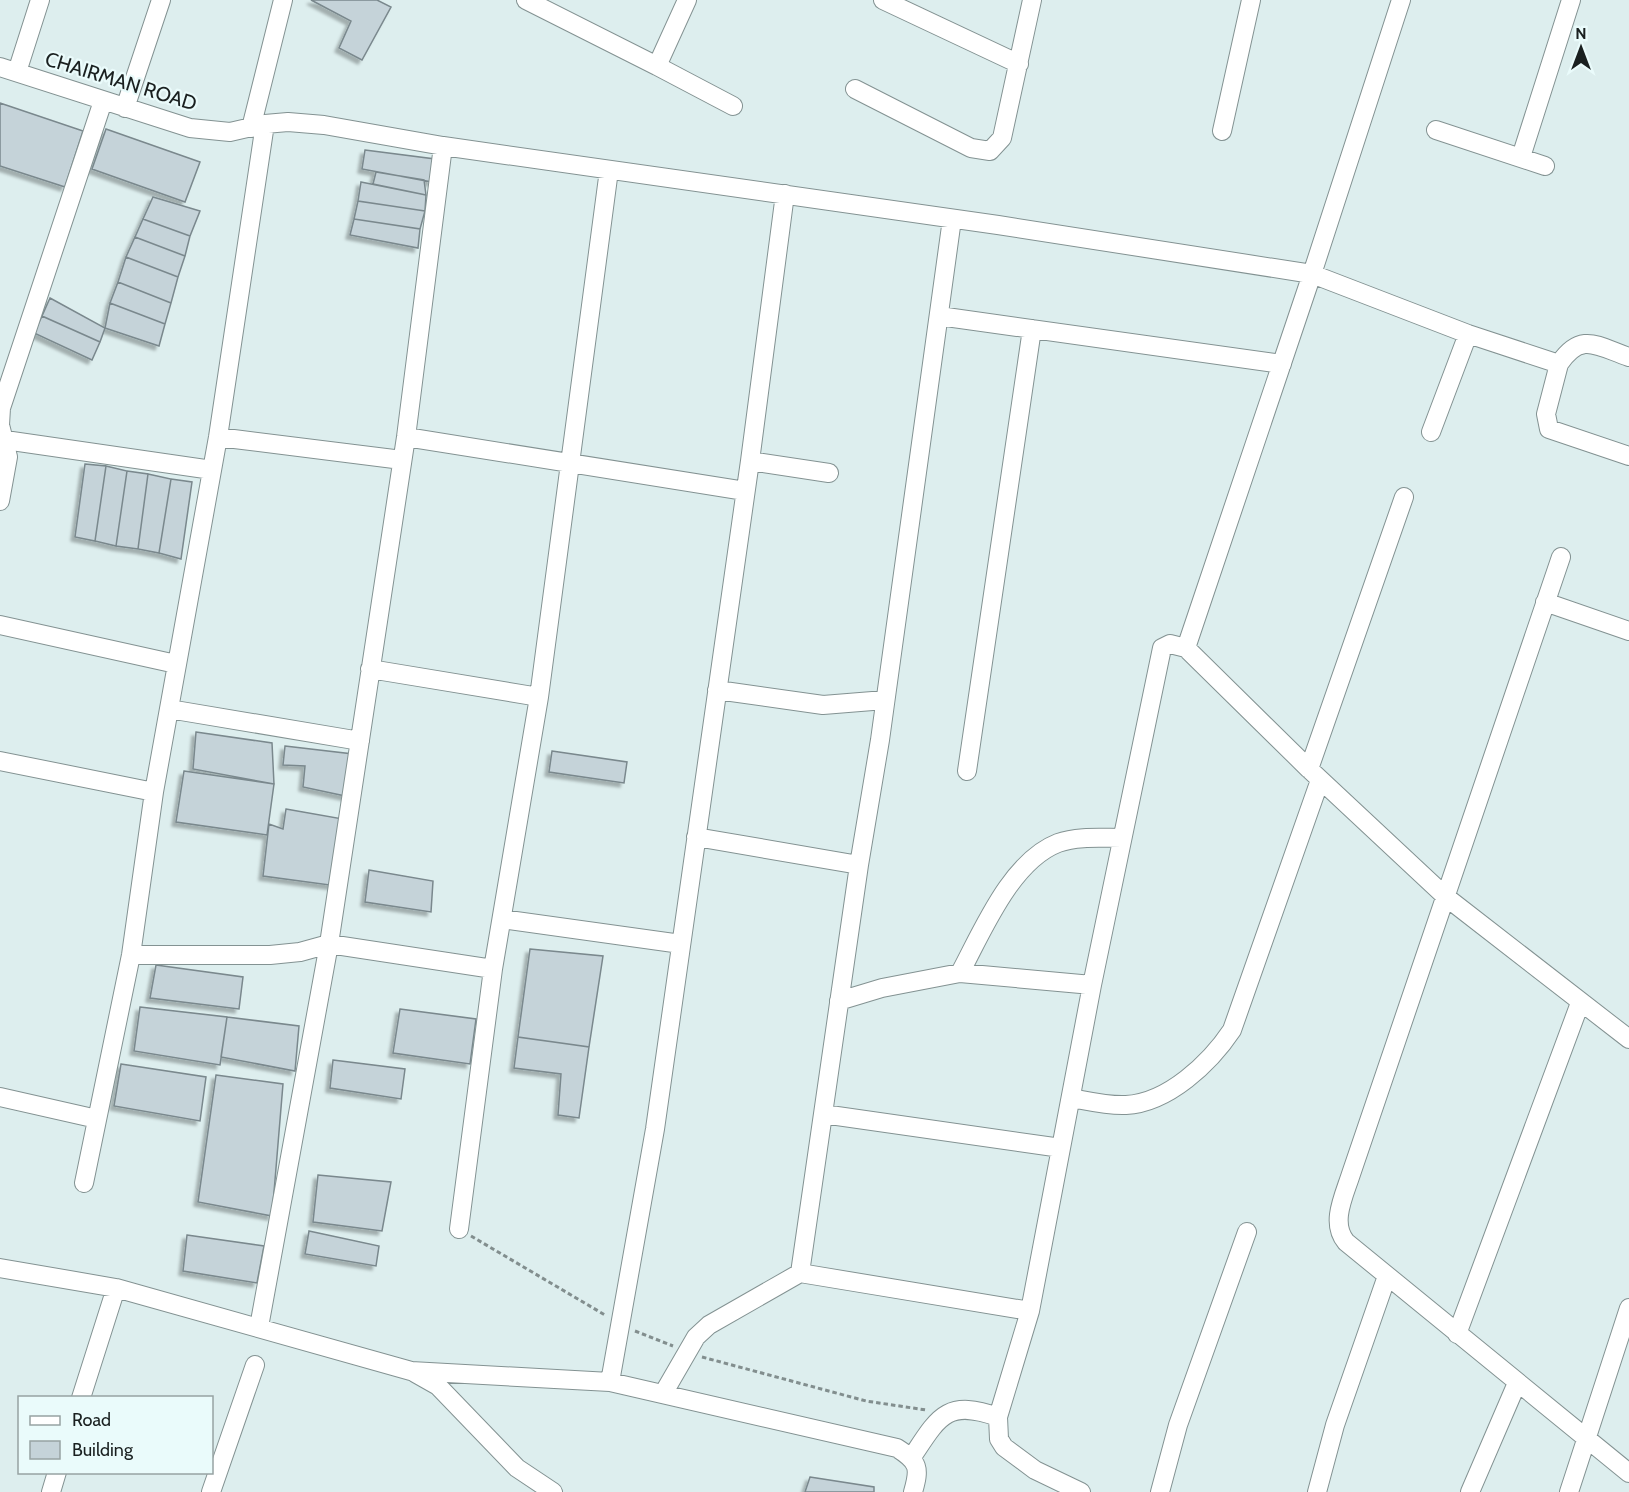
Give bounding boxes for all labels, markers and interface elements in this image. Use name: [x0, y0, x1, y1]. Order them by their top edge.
north arrow: [1551, 18, 1611, 78]
text: N: [1575, 24, 1587, 43]
street label: CHAIRMAN ROAD: [42, 47, 200, 115]
legend: [18, 1396, 213, 1474]
text: Road: [72, 1409, 111, 1431]
text: Building: [72, 1439, 134, 1461]

